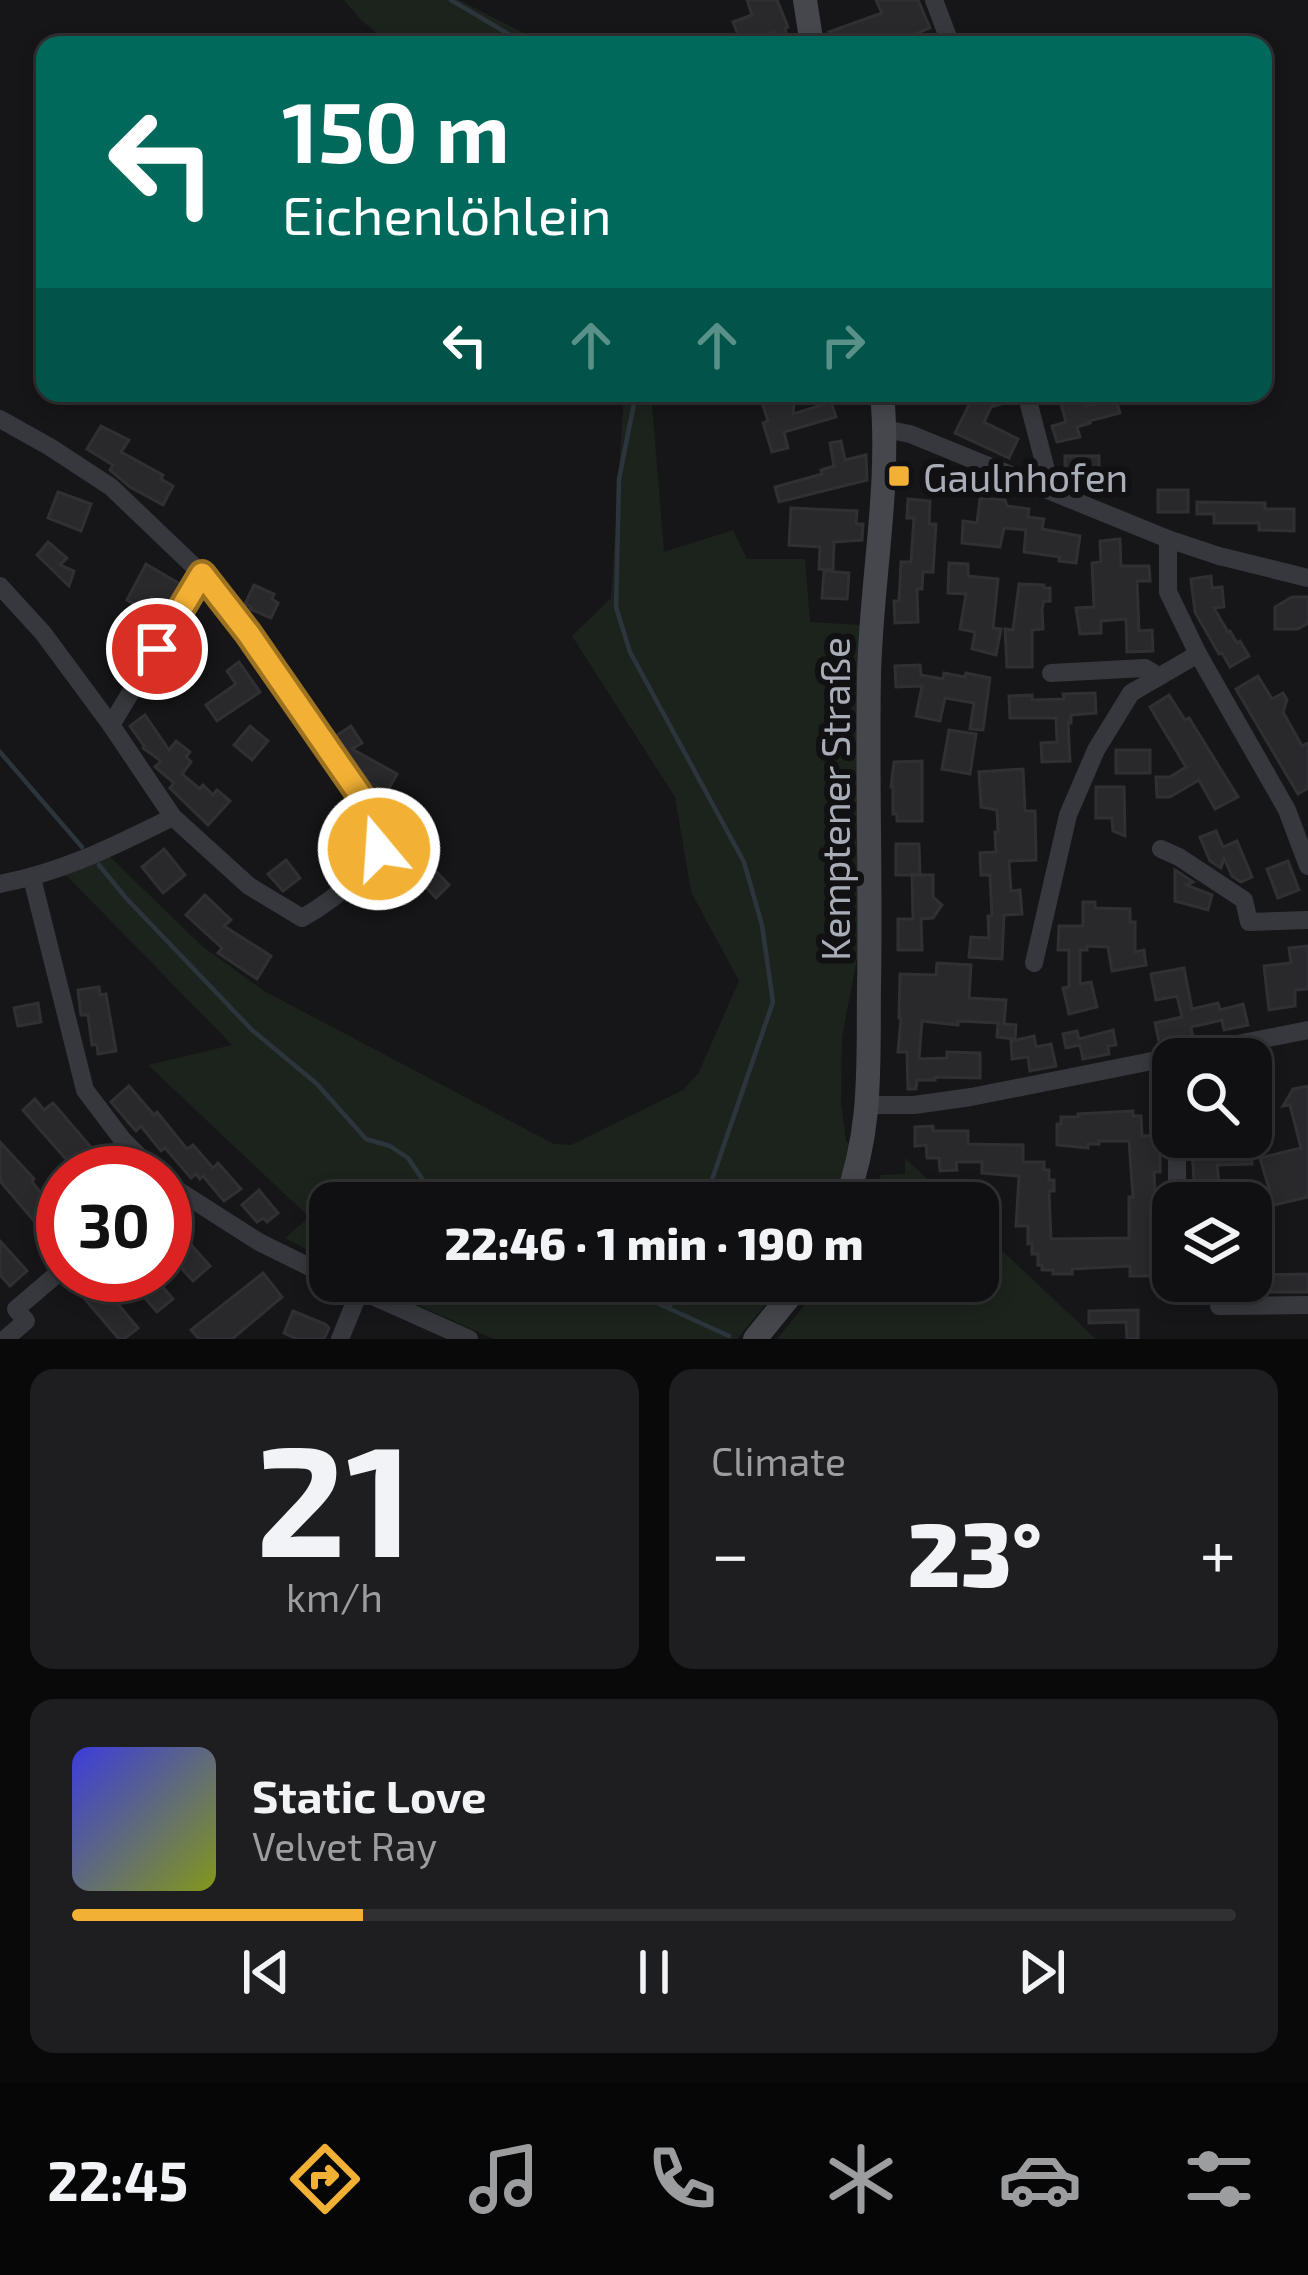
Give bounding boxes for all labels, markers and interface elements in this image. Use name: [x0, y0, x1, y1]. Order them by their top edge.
text: 150 m: [282, 79, 510, 180]
icon: left: [84, 84, 240, 240]
text: Eichenlöhlein: [282, 181, 612, 246]
icon: left: [432, 312, 498, 378]
icon: ahead: [558, 312, 624, 378]
icon: ahead: [684, 312, 750, 378]
icon: right: [810, 312, 876, 378]
place label: Gaulnhofen: [923, 453, 1128, 500]
marker: Gaulnhofen: [886, 463, 912, 489]
pin: [106, 598, 208, 700]
icon: arrive: [124, 616, 190, 682]
street label: Kemptener Straße: [811, 637, 858, 961]
position arrow: [316, 786, 442, 912]
map controls: [1152, 1038, 1272, 1302]
button: search: [1152, 1038, 1272, 1158]
speed limit sign: 30: [36, 1146, 192, 1302]
button: layers: [1152, 1182, 1272, 1302]
text: 22:46 · 1 min · 190 m: [445, 1215, 863, 1269]
text: 21: [255, 1401, 414, 1588]
text: Climate: [711, 1437, 846, 1484]
text: 23°: [907, 1497, 1042, 1605]
text: −: [711, 1512, 750, 1591]
text: +: [1200, 1512, 1236, 1591]
text: km/h: [286, 1573, 383, 1620]
text: Static Love: [252, 1768, 487, 1822]
text: Velvet Ray: [252, 1822, 437, 1869]
icon: previous: [233, 1939, 299, 2005]
icon: pause: [621, 1939, 687, 2005]
icon: next: [1009, 1939, 1075, 2005]
icon: directions: [283, 2137, 367, 2221]
icon: music: [462, 2137, 546, 2221]
icon: phone: [640, 2137, 724, 2221]
icon: climate: [819, 2137, 903, 2221]
icon: car: [998, 2137, 1082, 2221]
icon: filters: [1177, 2137, 1261, 2221]
text: 22:45: [47, 2147, 188, 2212]

